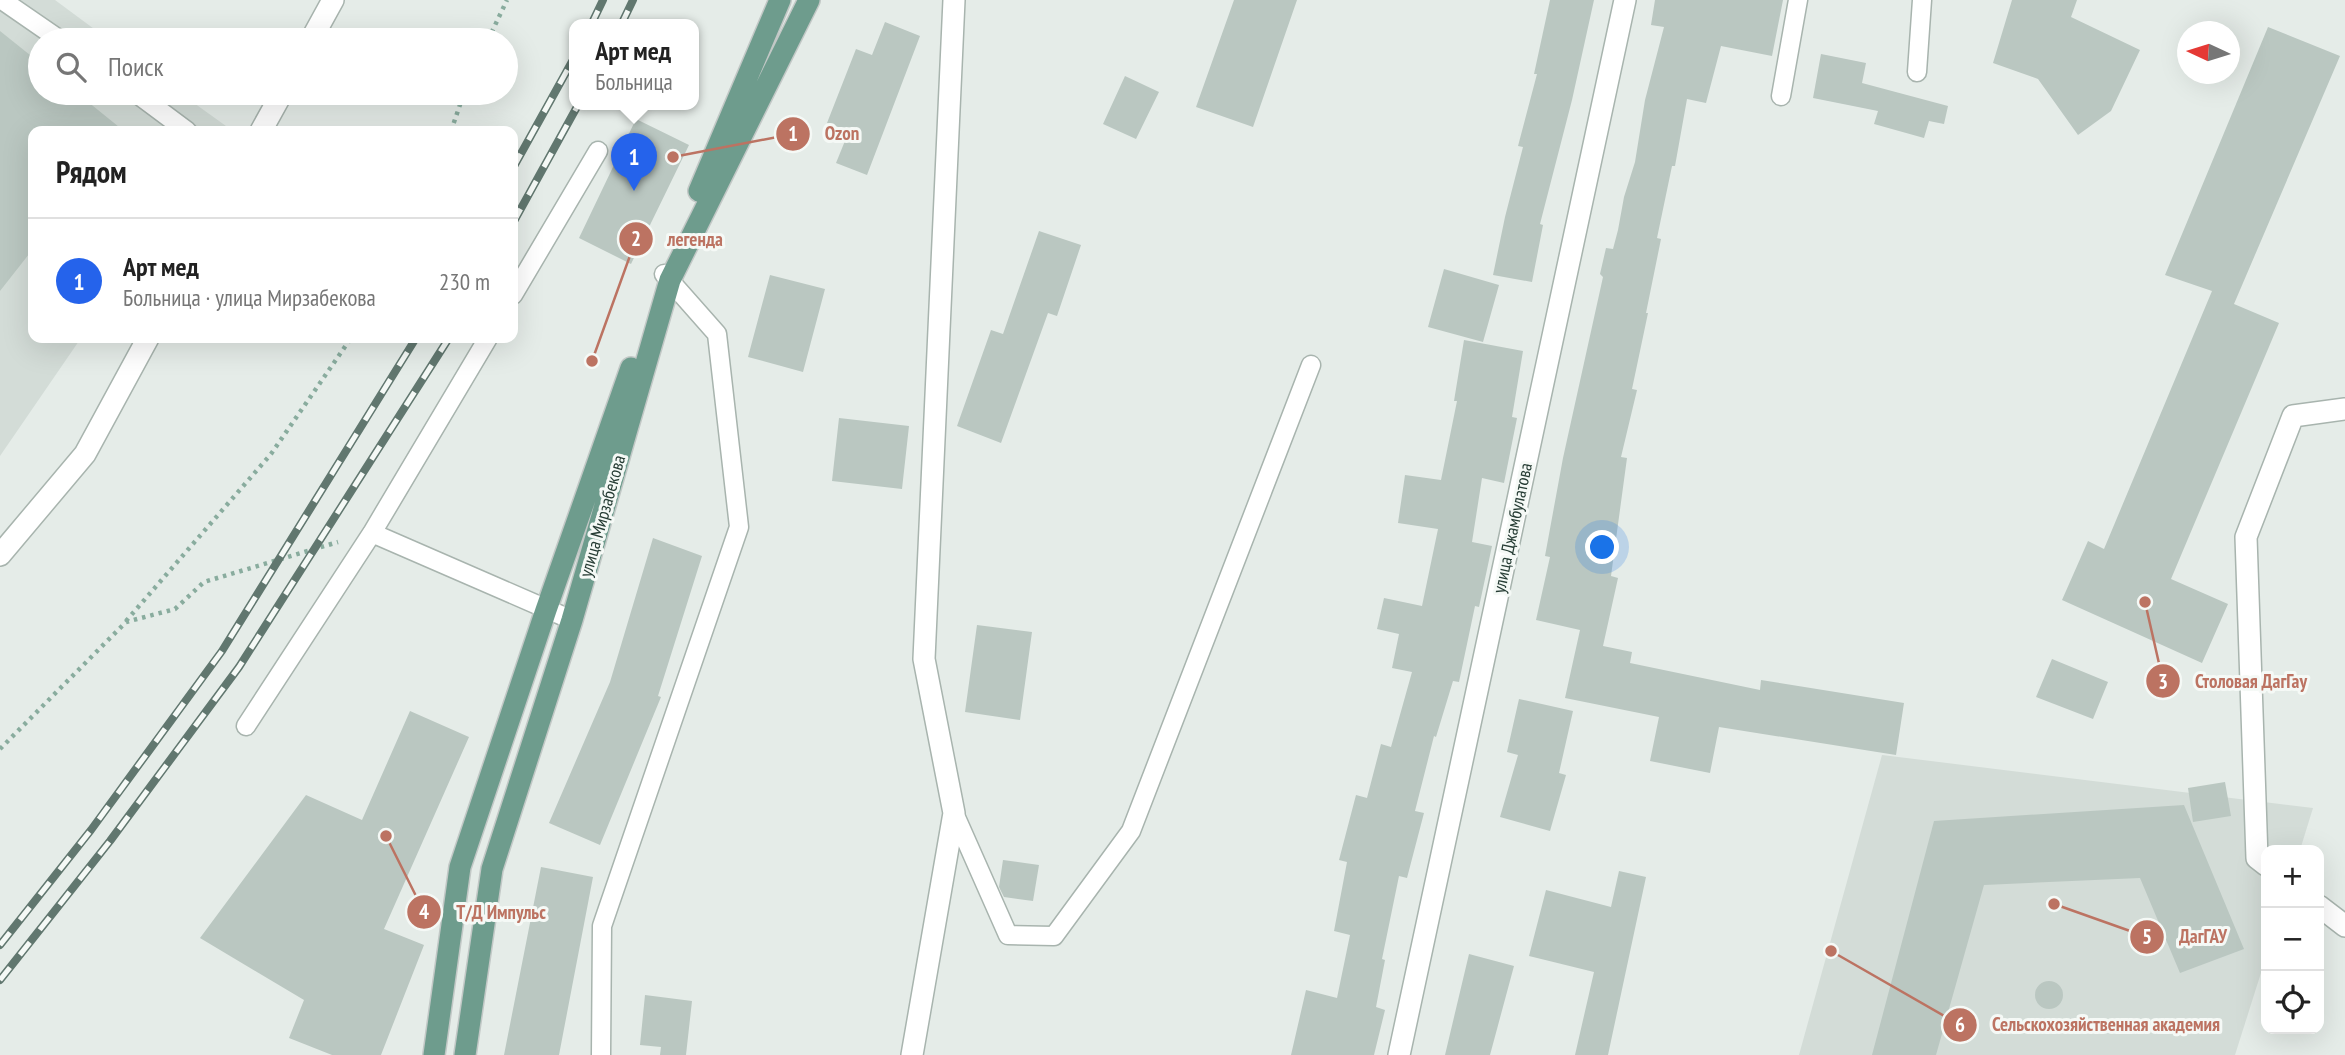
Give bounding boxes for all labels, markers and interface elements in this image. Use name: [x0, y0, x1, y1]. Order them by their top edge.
popup: [569, 19, 699, 110]
north arrow: [2177, 21, 2240, 84]
search box: [28, 28, 518, 105]
text: Арт мед: [595, 34, 671, 67]
icon: search: [52, 48, 90, 86]
text: Поиск: [108, 50, 164, 83]
text: Больница: [595, 67, 673, 96]
callout: Ozon: [776, 114, 873, 154]
text: 1: [788, 120, 798, 147]
text: Ozon: [825, 121, 859, 145]
pin: 1: [611, 133, 657, 191]
text: Рядом: [56, 152, 127, 191]
callout: легенда: [619, 219, 737, 259]
text: 2: [631, 225, 641, 252]
text: легенда: [666, 227, 723, 251]
text: Арт мед: [123, 250, 199, 283]
text: 1: [74, 267, 85, 296]
text: 230 m: [439, 267, 490, 296]
text: Больница · улица Мирзабекова: [123, 283, 376, 312]
street label: улица Мирзабекова: [574, 452, 630, 580]
street label: улица Джамбулатова: [1487, 461, 1537, 595]
your location: [1585, 530, 1619, 564]
callout: Столовая ДагГау: [2146, 661, 2321, 701]
text: 3: [2158, 668, 2168, 695]
text: Столовая ДагГау: [2195, 669, 2307, 693]
map controls: [2261, 845, 2324, 1034]
button: +: [2261, 845, 2324, 908]
callout: Т/Д Импульс: [407, 892, 560, 932]
text: 4: [419, 898, 429, 925]
text: Т/Д Импульс: [456, 900, 546, 924]
button: −: [2261, 908, 2324, 971]
callout: ДагГАУ: [2130, 917, 2241, 957]
text: 5: [2142, 923, 2152, 950]
text: ДагГАУ: [2179, 924, 2228, 948]
button: locate: [2261, 971, 2324, 1034]
callout: Сельскохозяйственная академия: [1943, 1005, 2234, 1045]
text: 6: [1955, 1011, 1965, 1038]
text: Сельскохозяйственная академия: [1992, 1012, 2220, 1036]

